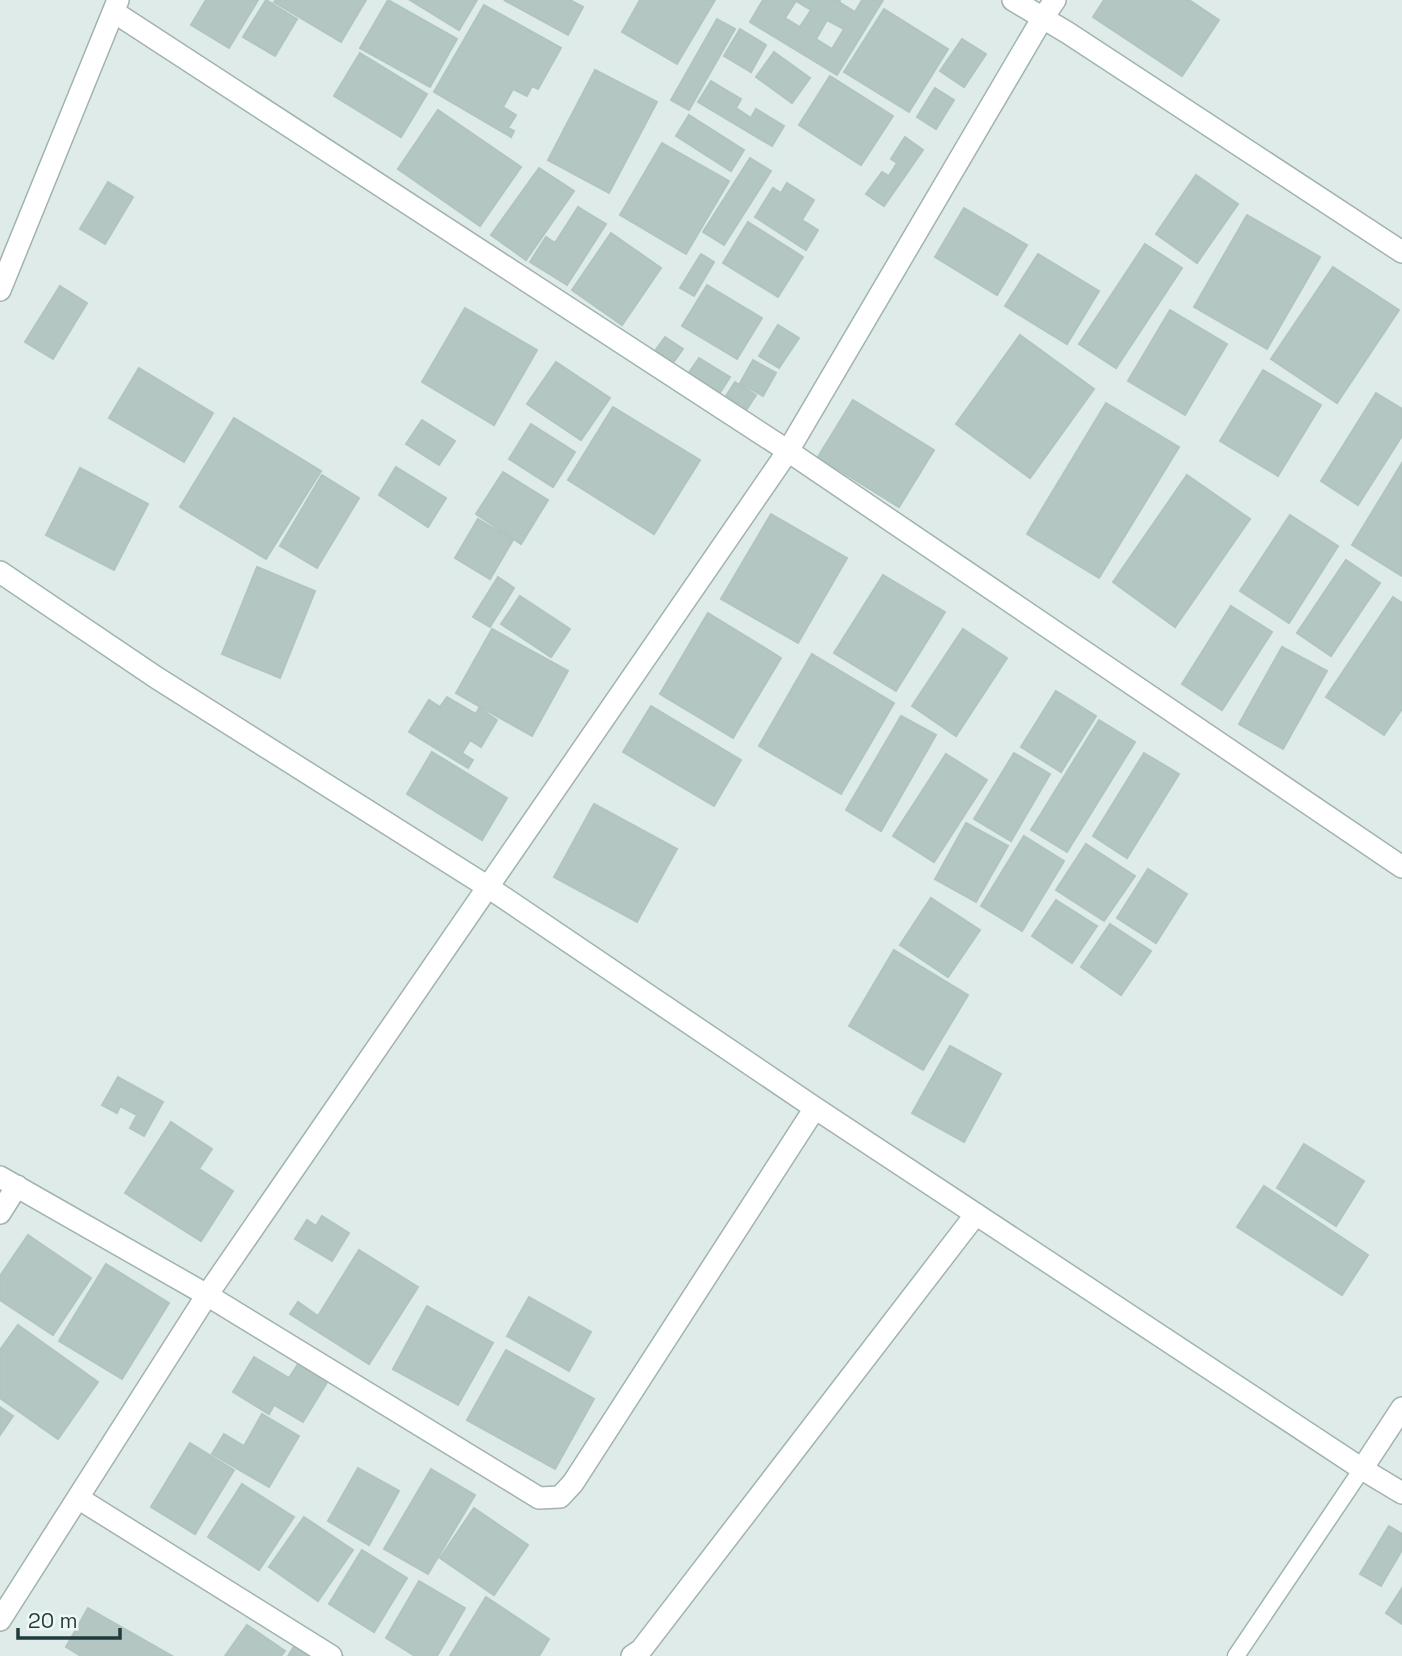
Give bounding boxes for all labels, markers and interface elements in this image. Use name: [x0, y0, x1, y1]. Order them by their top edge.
scale bar: [18, 1596, 119, 1640]
text: 20 m: [28, 1607, 78, 1634]

